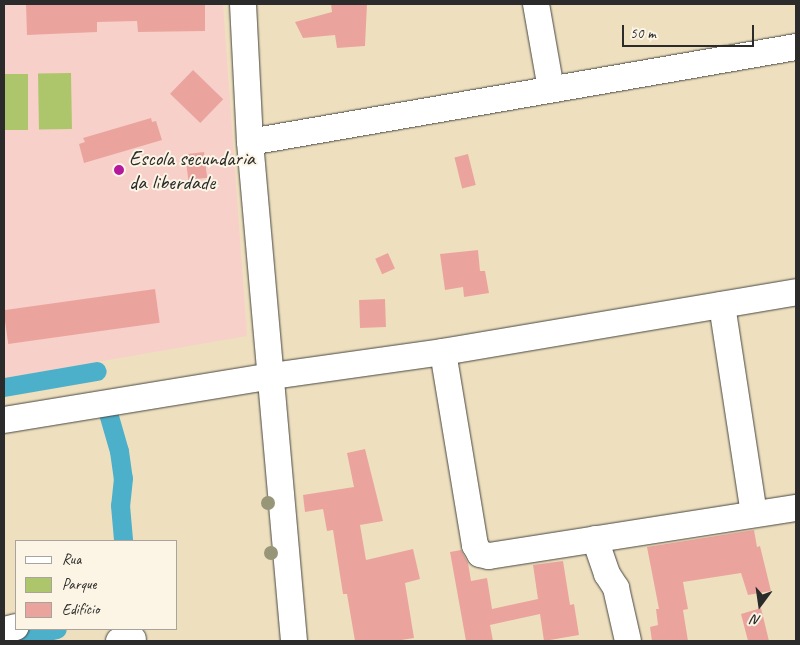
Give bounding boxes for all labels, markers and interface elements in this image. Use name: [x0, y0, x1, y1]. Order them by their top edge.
scale bar: [625, 15, 758, 47]
text: 50 m: [630, 24, 656, 43]
place label: Escola secundaria da liberdade: [129, 145, 254, 195]
marker: Escola secundaria da liberdade: [113, 164, 125, 176]
legend: [15, 540, 178, 630]
text: Rua: [62, 550, 81, 569]
text: Parque: [62, 575, 96, 594]
north arrow: [735, 580, 785, 630]
text: Edifício: [62, 600, 99, 619]
text: N: [750, 611, 763, 629]

